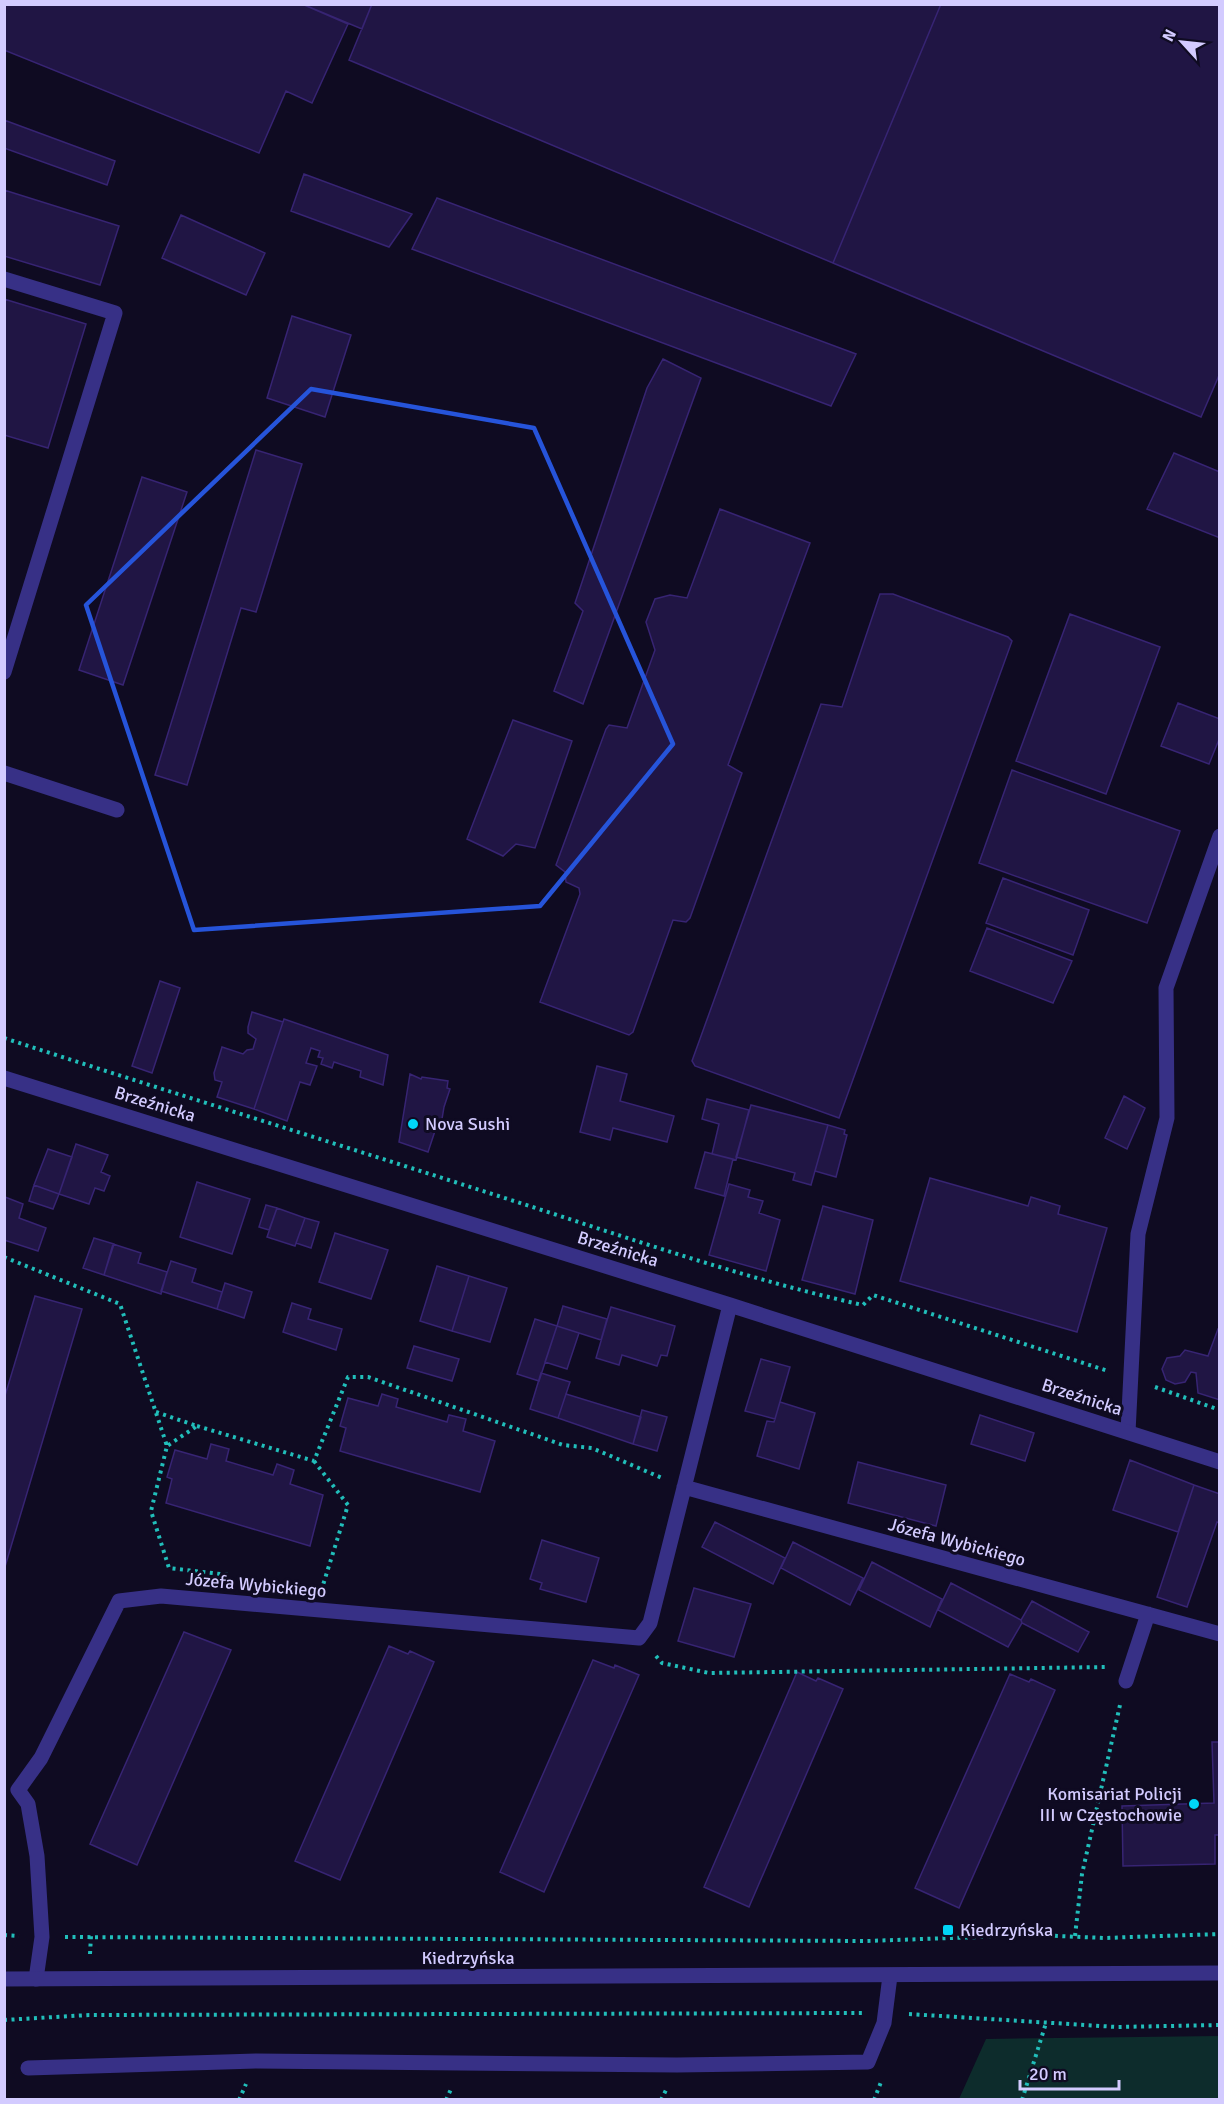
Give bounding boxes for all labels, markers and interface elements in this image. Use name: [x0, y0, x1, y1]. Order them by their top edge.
north arrow: [1152, 12, 1212, 72]
text: N: [1158, 26, 1181, 45]
street label: Brzeźnicka: [112, 1081, 198, 1127]
place label: Nova Sushi: [425, 1113, 510, 1135]
marker: Nova Sushi: [406, 1117, 420, 1131]
street label: Brzeźnicka: [575, 1226, 661, 1272]
street label: Brzeźnicka: [1039, 1374, 1125, 1420]
street label: Józefa Wybickiego: [886, 1513, 1028, 1571]
street label: Józefa Wybickiego: [185, 1568, 327, 1602]
place label: Komisariat Policji III w Częstochowie: [1040, 1783, 1182, 1826]
marker: Komisariat Policji III w Częstochowie: [1187, 1797, 1201, 1811]
place label: Kiedrzyńska: [960, 1919, 1053, 1941]
marker: Kiedrzyńska: [941, 1923, 955, 1937]
street label: Kiedrzyńska: [421, 1947, 515, 1969]
scale bar: [1020, 2053, 1119, 2091]
text: 20 m: [1029, 2063, 1067, 2085]

